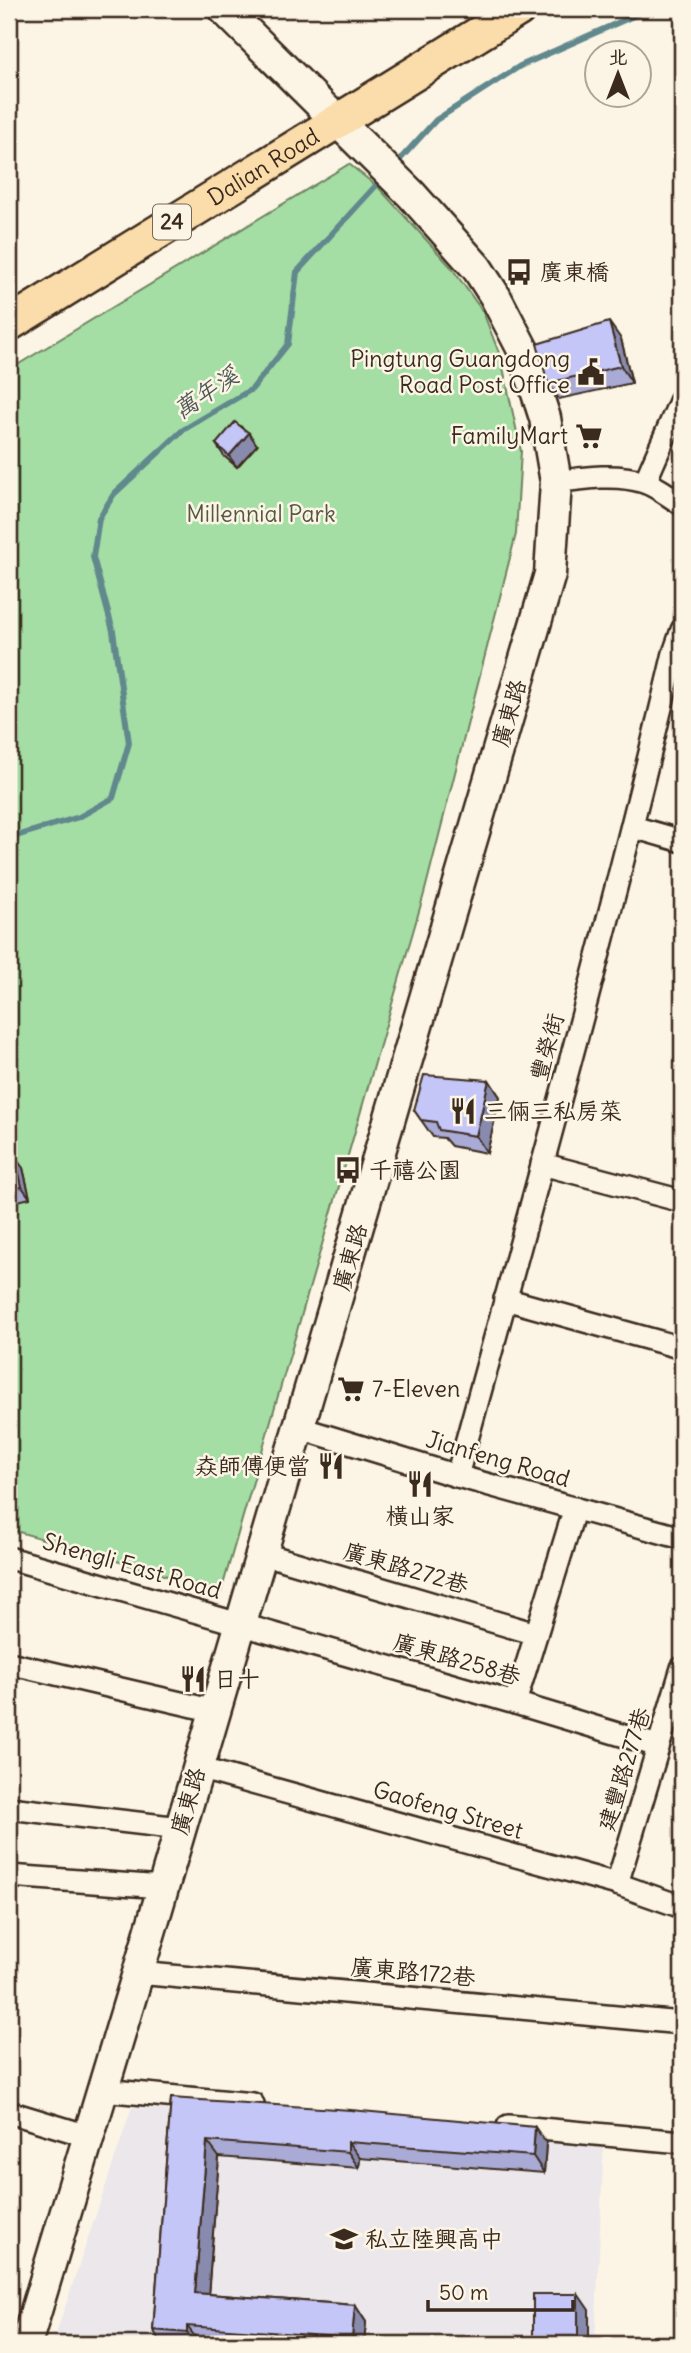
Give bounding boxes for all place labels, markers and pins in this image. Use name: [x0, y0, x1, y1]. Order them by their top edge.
bus stop icon: 廣東橋: [504, 257, 534, 287]
place label: 廣東橋: [540, 257, 609, 286]
place label: Pingtung Guangdong Road Post Office: [350, 344, 570, 399]
public building icon: Pingtung Guangdong Road Post Office: [576, 357, 606, 387]
place label: FamilyMart: [451, 421, 568, 450]
supermarket icon: FamilyMart: [574, 421, 604, 451]
restaurant icon: 三倆三私房菜: [448, 1096, 478, 1126]
place label: 三倆三私房菜: [484, 1096, 622, 1125]
bus stop icon: 千禧公園: [333, 1155, 363, 1185]
place label: 千禧公園: [369, 1155, 461, 1184]
supermarket icon: 7-Eleven: [336, 1374, 366, 1404]
place label: 7-Eleven: [372, 1374, 460, 1403]
place label: 𡘙師傅便當: [195, 1451, 310, 1480]
restaurant icon: 𡘙師傅便當: [316, 1451, 346, 1481]
restaurant icon: 橫山家: [405, 1469, 435, 1499]
place label: 橫山家: [386, 1501, 455, 1530]
restaurant icon: 日十: [178, 1664, 208, 1694]
place label: 日十: [214, 1664, 260, 1693]
school or university icon: 私立陸興高中: [329, 2224, 359, 2254]
place label: 私立陸興高中: [365, 2224, 503, 2253]

